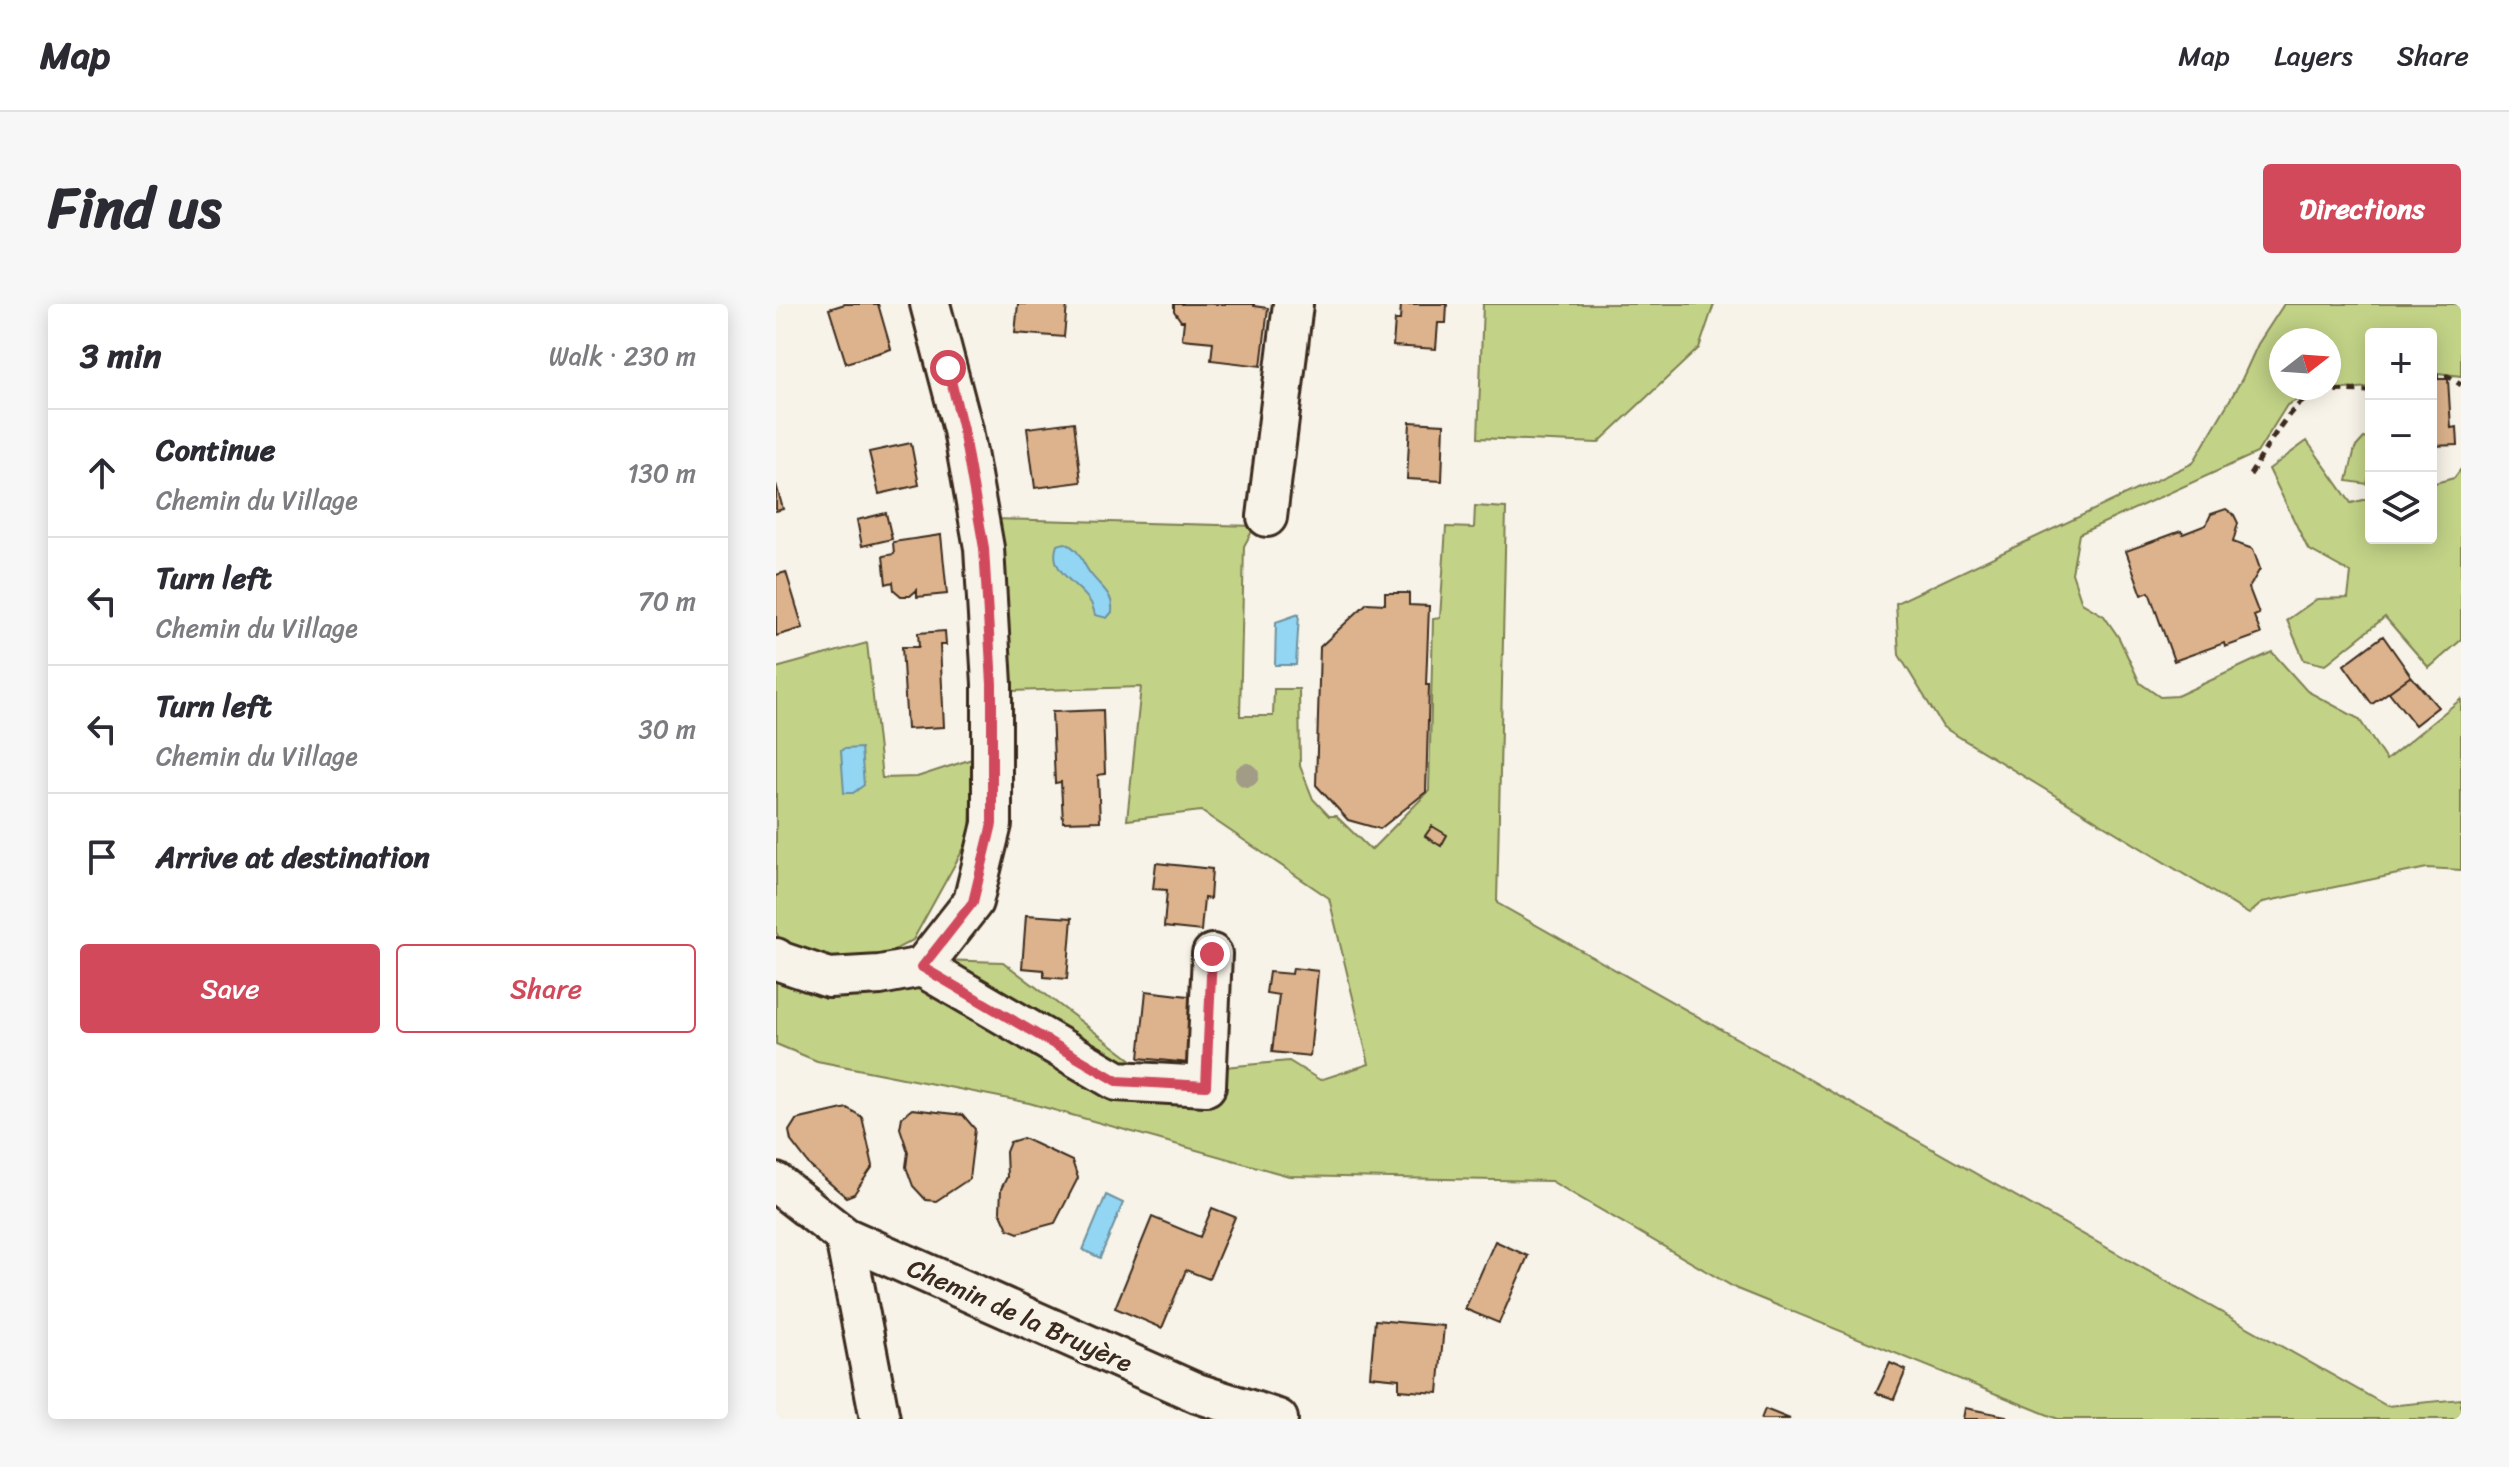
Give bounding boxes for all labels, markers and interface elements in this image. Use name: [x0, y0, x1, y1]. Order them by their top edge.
text: Map: [40, 22, 110, 89]
text: Map: [2178, 31, 2230, 80]
text: Layers: [2274, 31, 2353, 80]
text: Share: [2397, 31, 2469, 80]
text: Find us: [48, 159, 221, 258]
button: Directions: [2263, 164, 2461, 253]
text: 3 min: [80, 326, 161, 386]
north arrow: [2269, 328, 2341, 400]
map controls: [2365, 328, 2437, 544]
button: +: [2365, 328, 2437, 400]
text: Walk · 230 m: [549, 333, 696, 379]
route start: [930, 350, 966, 386]
button: −: [2365, 400, 2437, 472]
text: Continue: [156, 423, 275, 477]
text: 130 m: [627, 450, 696, 496]
icon: ahead: [80, 451, 124, 495]
button: layers: [2365, 472, 2437, 544]
text: Chemin du Village: [156, 477, 358, 523]
text: Turn left: [156, 551, 272, 605]
text: 70 m: [638, 578, 696, 624]
icon: left: [80, 579, 124, 623]
text: Chemin du Village: [156, 605, 358, 651]
text: Turn left: [156, 679, 272, 733]
text: 30 m: [639, 706, 696, 752]
icon: left: [80, 707, 124, 751]
text: Chemin du Village: [156, 733, 358, 779]
text: Arrive at destination: [156, 830, 430, 884]
icon: arrive: [80, 835, 124, 879]
route end: [1194, 936, 1230, 972]
button: Save: [80, 944, 380, 1033]
button: Share: [396, 944, 696, 1033]
street label: Chemin de la Bruyère: [900, 1245, 1141, 1386]

